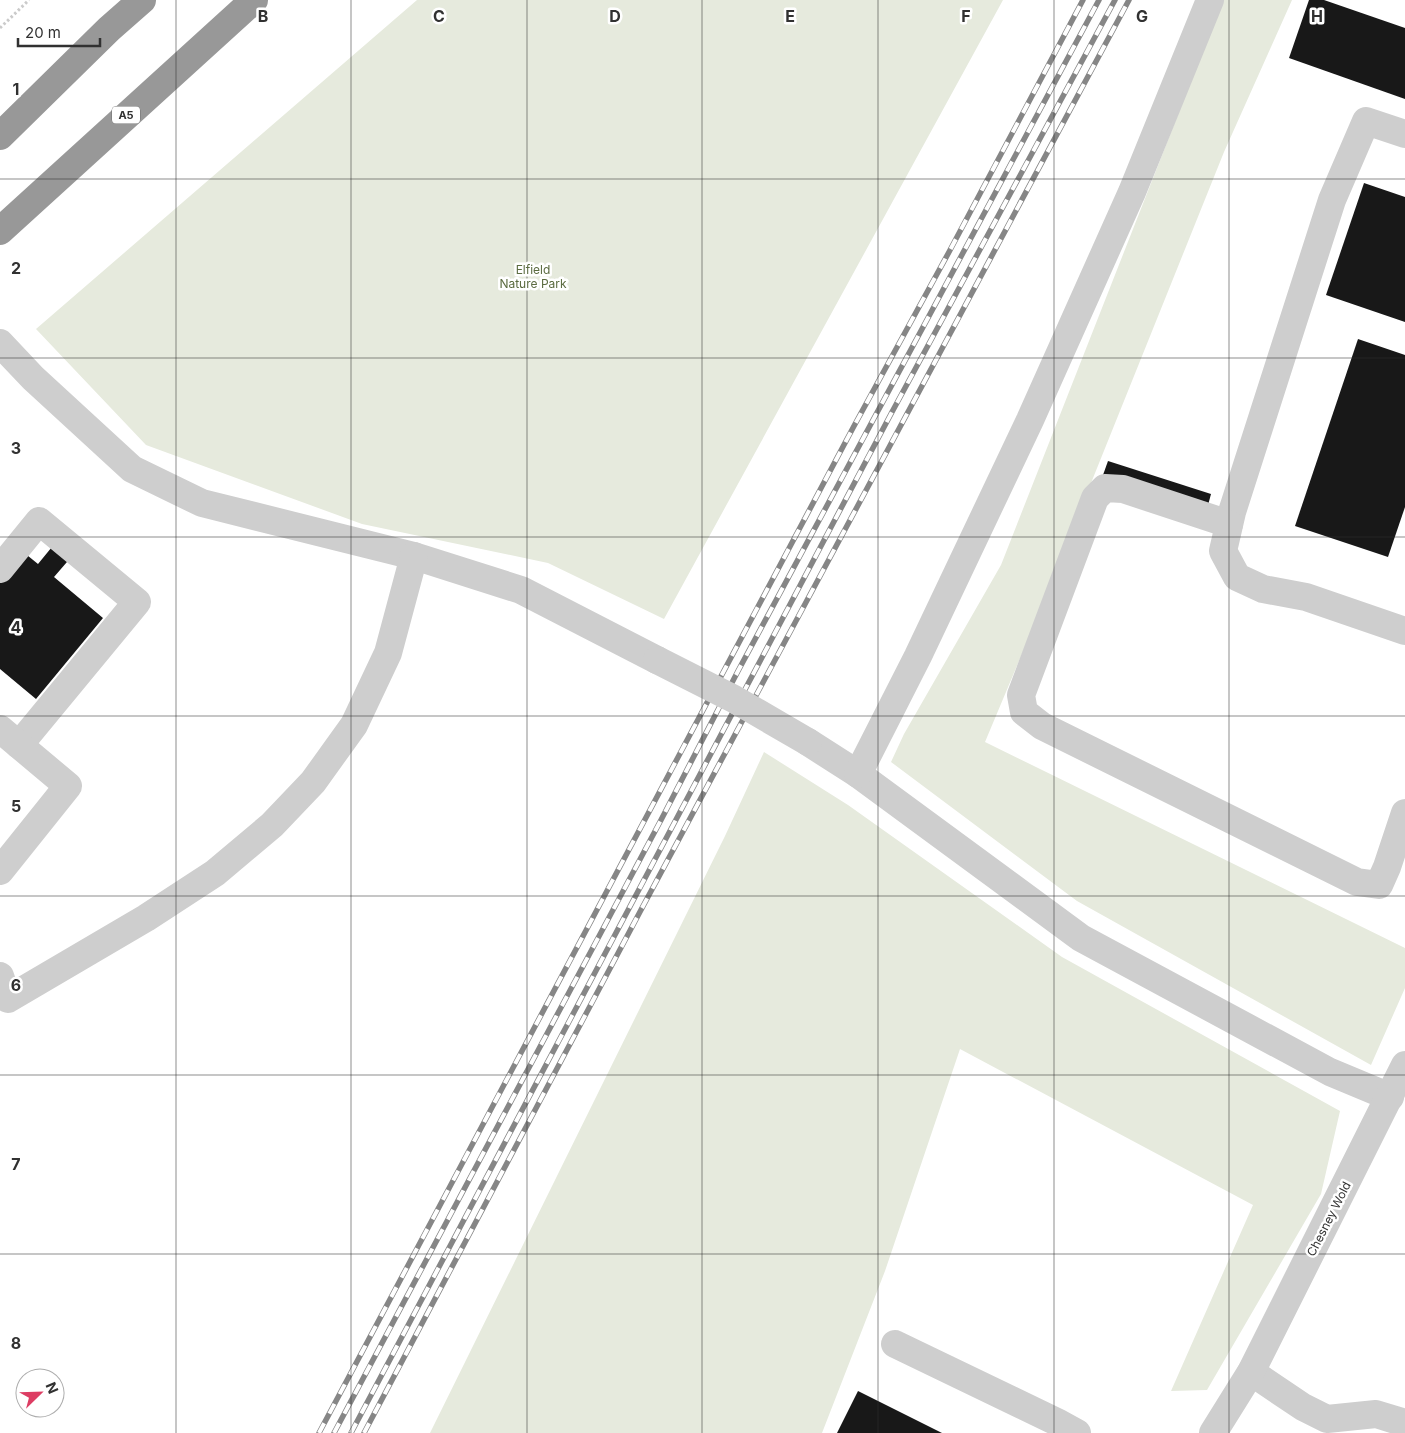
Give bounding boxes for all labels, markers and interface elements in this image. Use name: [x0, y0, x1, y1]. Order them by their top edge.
text: B: [258, 6, 268, 26]
text: C: [433, 6, 445, 26]
text: D: [609, 6, 621, 26]
text: E: [785, 6, 795, 26]
text: F: [961, 6, 971, 26]
text: G: [1136, 6, 1148, 26]
text: H: [1311, 6, 1323, 26]
scale bar: [18, 15, 100, 47]
text: 20 m: [25, 23, 61, 42]
text: 1: [13, 79, 19, 99]
road number: A5: [112, 106, 140, 124]
text: 2: [11, 258, 21, 278]
park label: Elfield Nature Park: [499, 262, 567, 291]
text: 3: [11, 438, 21, 458]
text: 4: [11, 617, 22, 637]
text: 5: [11, 796, 21, 816]
text: 6: [11, 975, 21, 995]
text: 7: [11, 1154, 21, 1174]
street label: Chesney Wold: [1303, 1179, 1354, 1259]
text: 8: [11, 1333, 21, 1353]
north arrow: [15, 1368, 65, 1418]
text: N: [43, 1379, 62, 1396]

